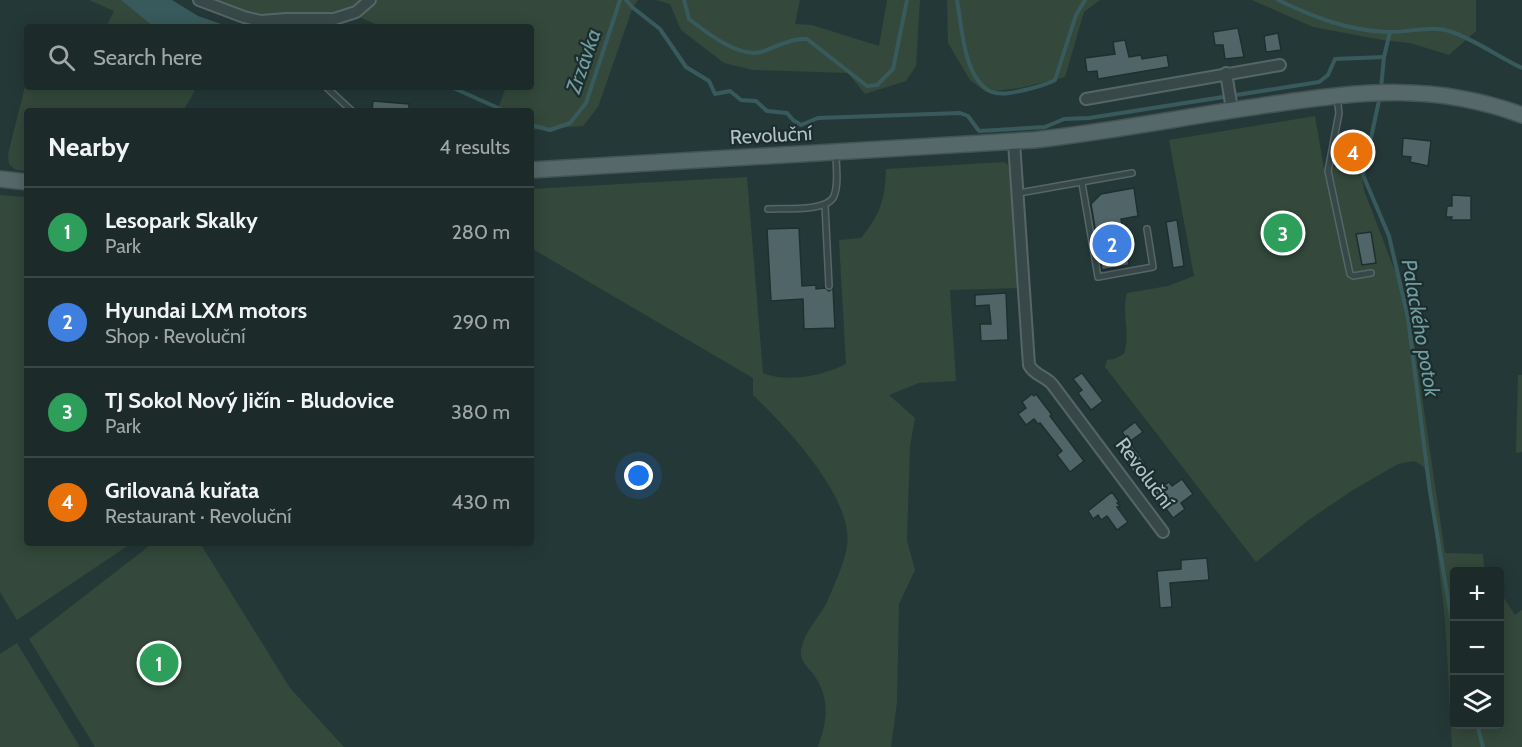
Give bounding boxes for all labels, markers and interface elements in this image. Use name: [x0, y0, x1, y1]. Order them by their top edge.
search box: [24, 24, 534, 90]
water label: Zrzávka: [560, 26, 606, 97]
icon: search: [45, 41, 78, 74]
text: Search here: [93, 44, 202, 71]
street label: Revoluční: [729, 121, 813, 149]
pin: 4: [1334, 130, 1372, 174]
text: Nearby: [48, 131, 129, 163]
text: 4 results: [439, 135, 510, 159]
text: Lesopark Skalky: [105, 207, 258, 234]
pin: 3: [1264, 210, 1302, 256]
text: 1: [64, 220, 71, 244]
text: 280 m: [451, 220, 510, 244]
pin: 2: [1092, 222, 1132, 266]
text: Park: [105, 234, 141, 258]
water label: Palackého potok: [1397, 257, 1446, 400]
text: Hyundai LXM motors: [105, 297, 307, 324]
text: 2: [62, 310, 73, 334]
text: 290 m: [452, 310, 510, 334]
text: Shop · Revoluční: [105, 324, 246, 348]
text: TJ Sokol Nový Jičín - Bludovice: [105, 387, 394, 414]
text: 3: [62, 400, 73, 424]
text: 380 m: [451, 400, 510, 424]
text: Park: [105, 414, 141, 438]
street label: Revoluční: [1111, 433, 1179, 513]
your location: [624, 461, 653, 490]
text: Grilovaná kuřata: [105, 477, 259, 504]
text: 4: [61, 490, 74, 514]
text: 430 m: [452, 490, 510, 514]
text: Restaurant · Revoluční: [105, 504, 292, 528]
map controls: [1450, 567, 1504, 729]
button: +: [1450, 567, 1504, 621]
button: −: [1450, 621, 1504, 675]
pin: 1: [140, 640, 178, 686]
button: layers: [1450, 675, 1504, 729]

